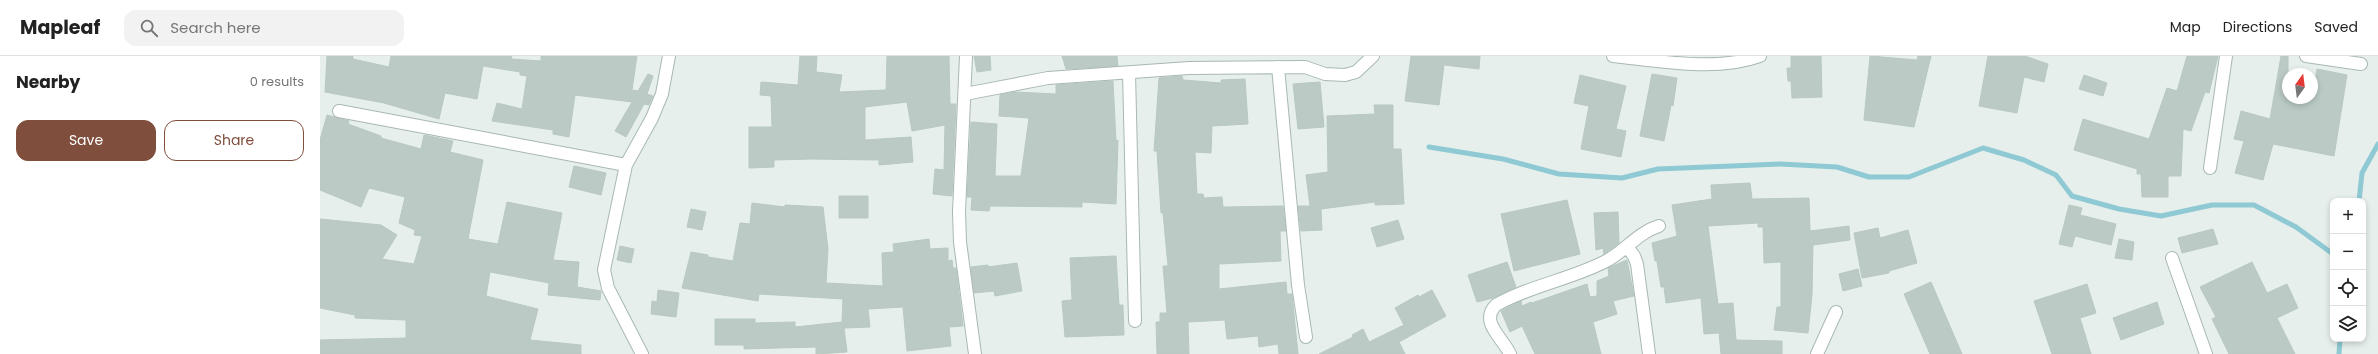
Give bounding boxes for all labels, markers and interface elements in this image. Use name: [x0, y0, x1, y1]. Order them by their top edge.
search box: [124, 10, 404, 46]
text: Mapleaf: [20, 14, 100, 41]
icon: search: [138, 17, 160, 39]
text: Search here: [170, 17, 261, 38]
text: Map: [2170, 17, 2201, 37]
text: Directions: [2223, 17, 2292, 37]
text: Saved: [2314, 17, 2358, 37]
north arrow: [2282, 68, 2318, 104]
text: Nearby: [16, 70, 80, 94]
text: 0 results: [250, 72, 304, 91]
button: Save: [16, 120, 156, 161]
button: Share: [164, 120, 304, 161]
map controls: [2330, 198, 2366, 342]
button: +: [2330, 198, 2366, 234]
button: −: [2330, 234, 2366, 270]
button: locate: [2330, 270, 2366, 306]
button: layers: [2330, 306, 2366, 342]

